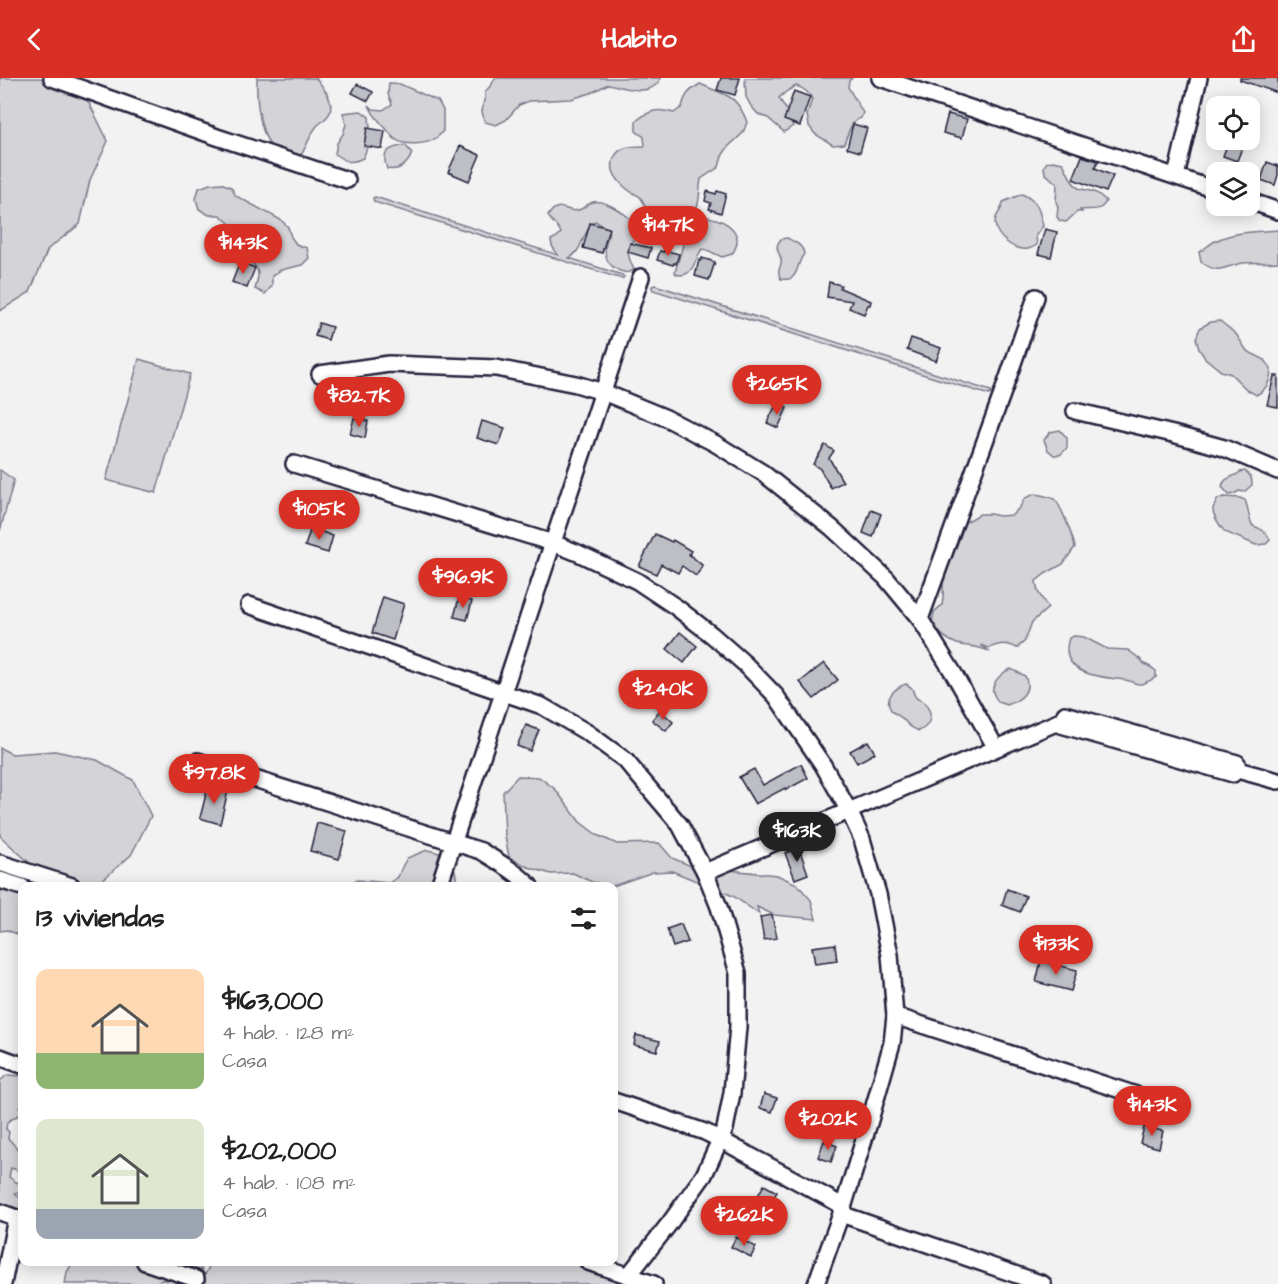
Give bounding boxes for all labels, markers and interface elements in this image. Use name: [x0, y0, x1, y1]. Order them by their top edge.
text: Habito: [601, 20, 677, 58]
icon: back: [18, 23, 51, 56]
icon: share: [1227, 23, 1260, 56]
map controls: [1206, 96, 1260, 216]
button: locate: [1206, 96, 1260, 150]
button: layers: [1206, 162, 1260, 216]
pin: $147K: [626, 206, 710, 257]
text: $147K: [642, 211, 694, 239]
pin: $143K: [201, 224, 285, 275]
text: $143K: [218, 229, 268, 257]
pin: $265K: [735, 365, 819, 416]
text: $265K: [746, 370, 808, 398]
pin: $82.7K: [310, 377, 408, 428]
text: $82.7K: [328, 382, 390, 410]
pin: $105K: [277, 490, 361, 541]
text: $105K: [293, 495, 345, 523]
pin: $96.9K: [414, 558, 512, 609]
text: $96.9K: [432, 563, 494, 591]
pin: $240K: [621, 670, 705, 721]
text: $240K: [633, 675, 693, 703]
pin: $97.8K: [165, 754, 263, 805]
text: $97.8K: [183, 759, 245, 787]
pin: $163K: [755, 812, 839, 863]
text: $163K: [773, 817, 821, 845]
text: 13 viviendas: [36, 900, 164, 936]
icon: filters: [567, 902, 600, 935]
pin: $133K: [1014, 925, 1098, 976]
text: $133K: [1033, 930, 1079, 958]
text: $163,000: [222, 983, 323, 1019]
icon: home: [84, 993, 156, 1065]
text: 4 hab. · 128 m²: [222, 1019, 355, 1047]
text: Casa: [222, 1047, 267, 1075]
pin: $143K: [1110, 1086, 1194, 1137]
text: $143K: [1127, 1091, 1177, 1119]
pin: $202K: [786, 1100, 870, 1151]
text: $202K: [799, 1105, 857, 1133]
text: $202,000: [222, 1133, 336, 1169]
icon: home: [84, 1143, 156, 1215]
text: 4 hab. · 108 m²: [222, 1169, 356, 1197]
pin: $262K: [702, 1196, 786, 1247]
text: Casa: [222, 1197, 267, 1225]
text: $262K: [715, 1201, 773, 1229]

